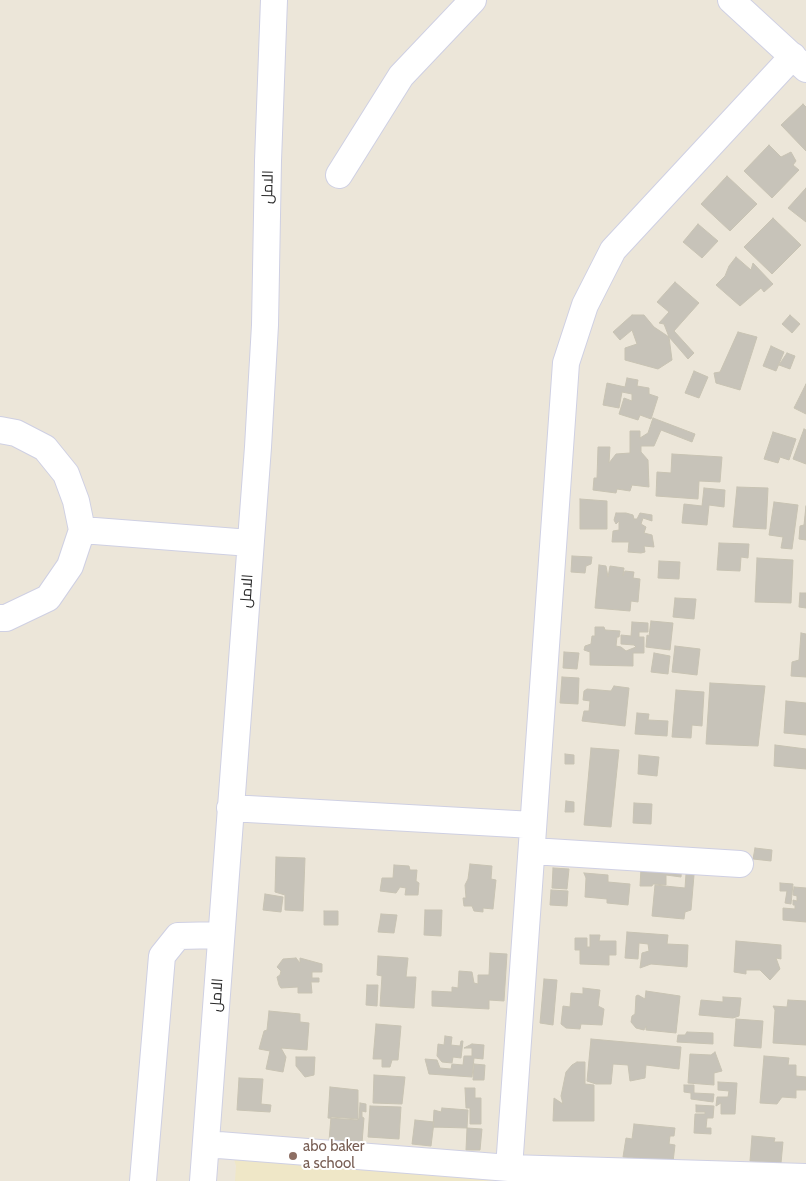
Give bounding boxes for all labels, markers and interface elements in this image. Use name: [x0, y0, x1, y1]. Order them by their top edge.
street label: الامل: [259, 170, 277, 204]
street label: الامل: [237, 574, 257, 608]
street label: الامل: [207, 978, 227, 1012]
place label: abo baker a school: [303, 1138, 364, 1173]
marker: abo baker a school: [287, 1150, 299, 1162]

